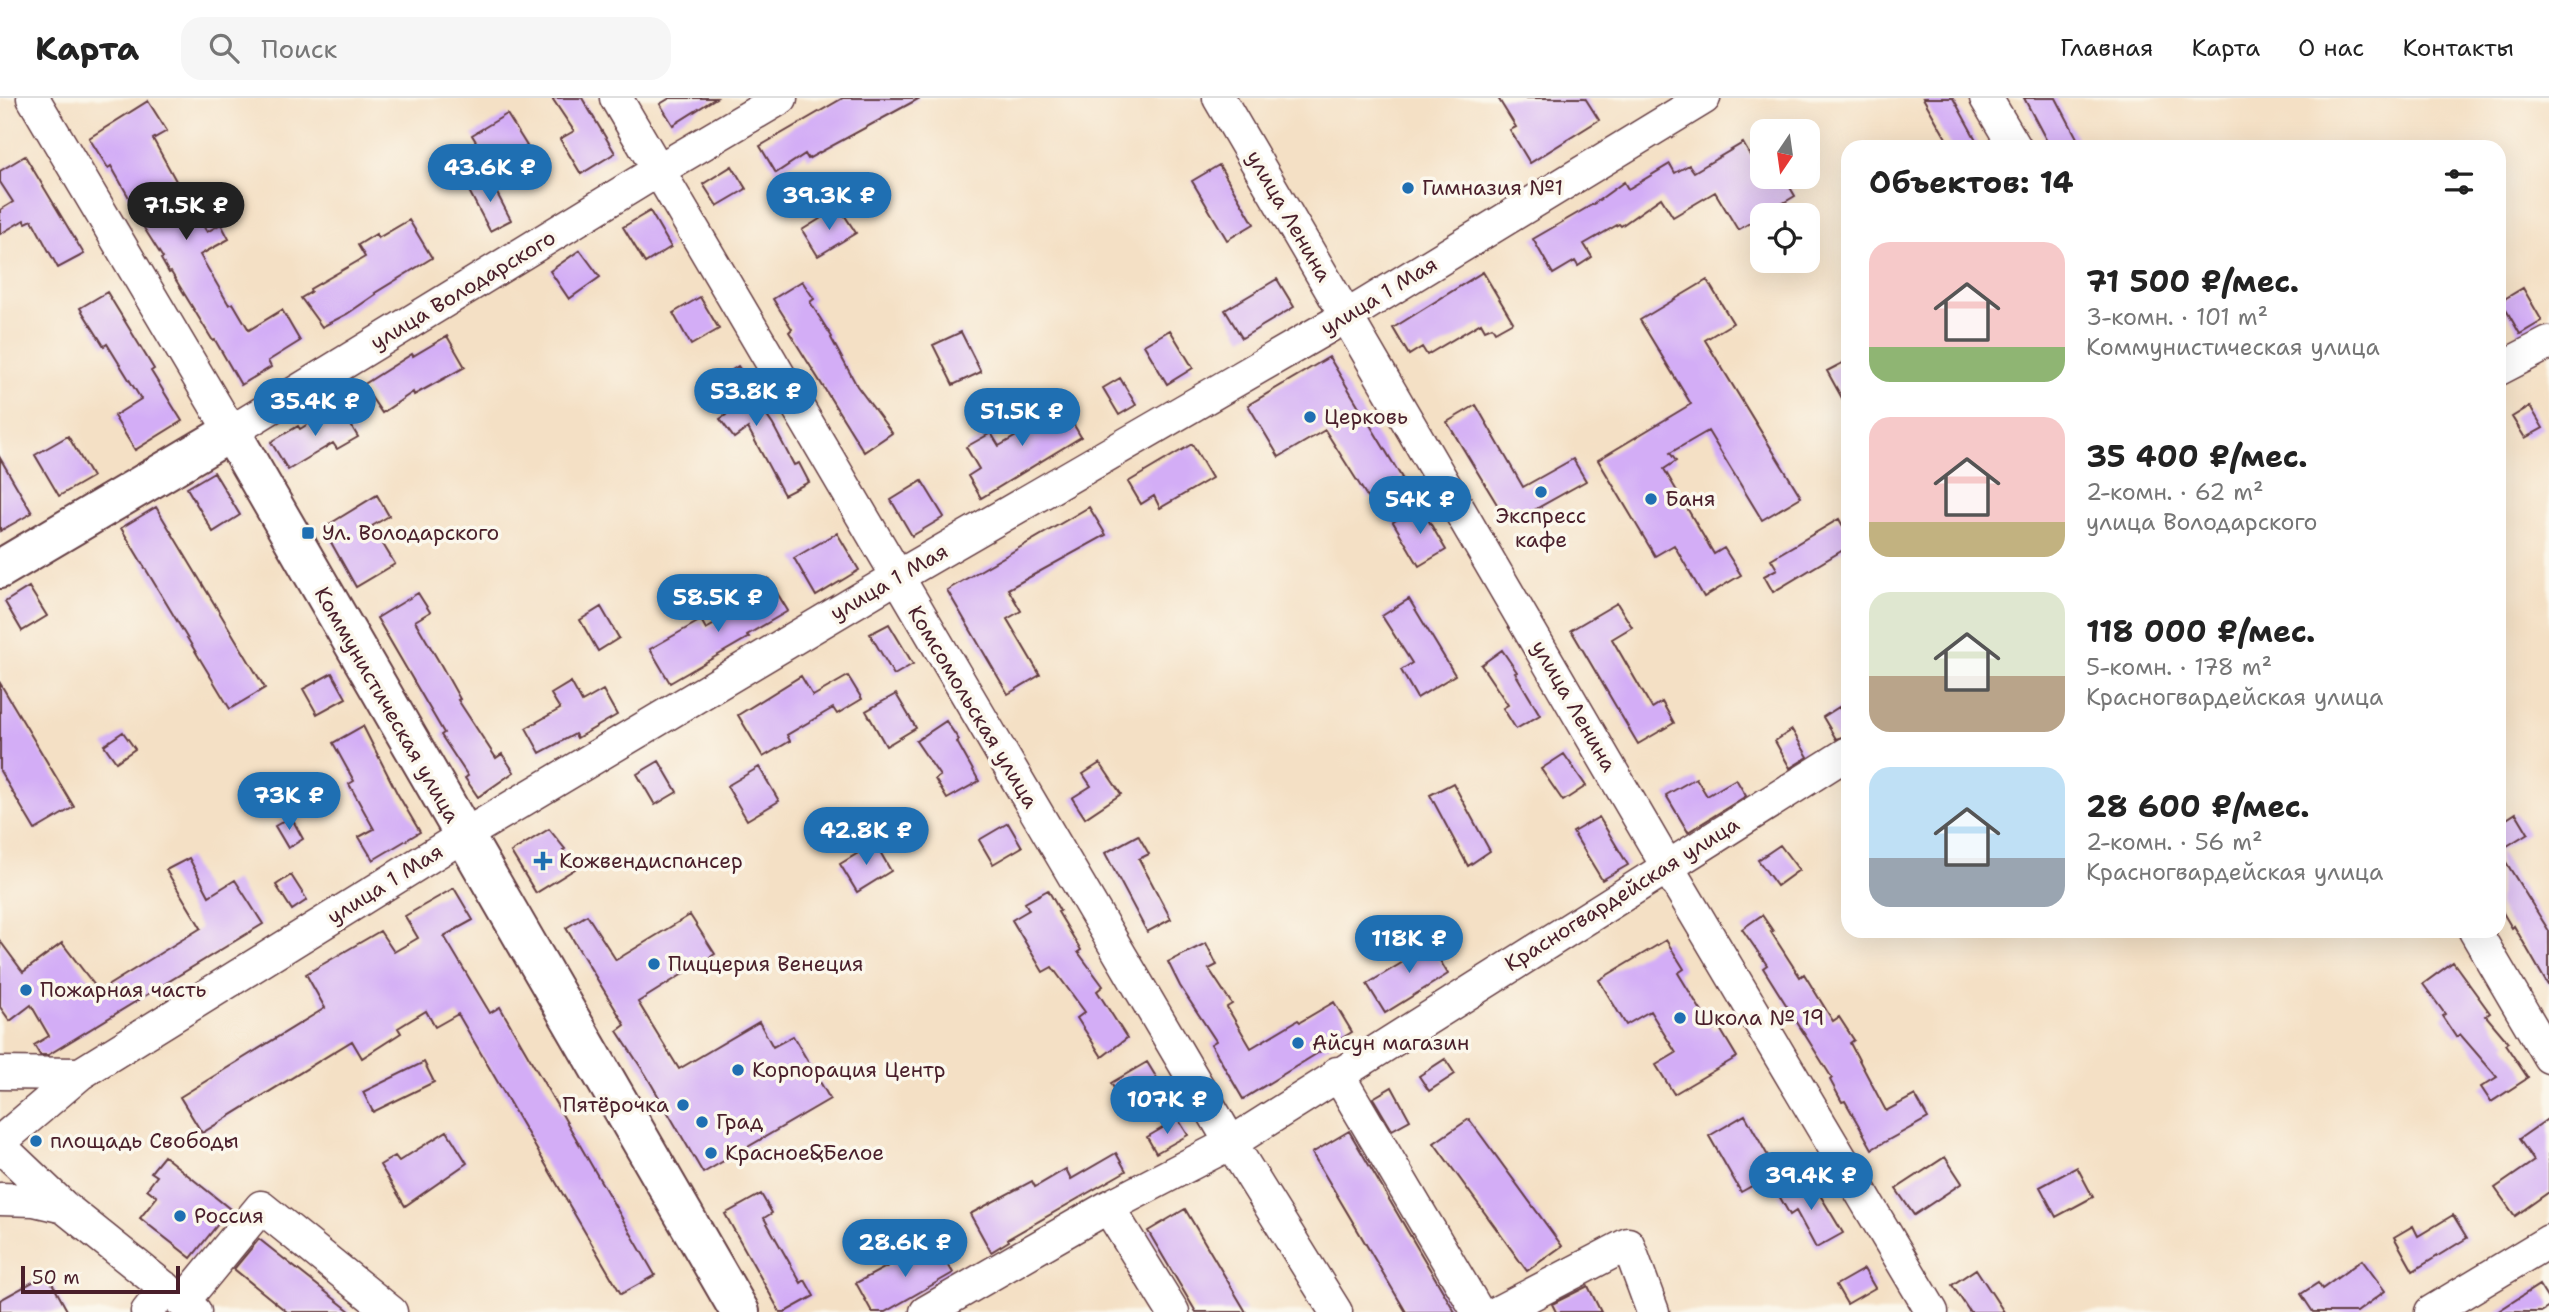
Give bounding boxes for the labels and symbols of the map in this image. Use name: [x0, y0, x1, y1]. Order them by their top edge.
north arrow: [1750, 119, 1820, 189]
pin: 43.6K ₽: [425, 144, 555, 204]
street label: улица Ленина: [1240, 145, 1338, 287]
pin: 39.3K ₽: [764, 172, 894, 232]
place label: Гимназия №1: [1422, 174, 1563, 202]
marker: Гимназия №1: [1400, 180, 1416, 196]
pin: 71.5K ₽: [121, 183, 251, 242]
street label: улица Володарского: [365, 224, 561, 356]
street label: улица 1 Мая: [1315, 250, 1443, 342]
pin: 53.8K ₽: [691, 368, 821, 428]
pin: 35.4K ₽: [250, 378, 380, 438]
pin: 51.5K ₽: [957, 388, 1087, 448]
place label: Церковь: [1324, 403, 1408, 431]
marker: Церковь: [1302, 409, 1318, 425]
pin: 54K ₽: [1371, 476, 1469, 536]
marker: Экспресс кафе: [1533, 484, 1549, 500]
place label: Баня: [1665, 485, 1715, 513]
marker: Баня: [1643, 491, 1659, 507]
place label: Экспресс кафе: [1496, 502, 1586, 554]
place label: Ул. Володарского: [322, 519, 499, 547]
marker: Ул. Володарского: [300, 525, 316, 541]
street label: улица 1 Мая: [825, 537, 953, 627]
pin: 58.5K ₽: [653, 574, 783, 634]
street label: Коммунистическая улица: [308, 582, 466, 828]
street label: Комсомольская улица: [901, 601, 1045, 813]
street label: улица Ленина: [1525, 635, 1623, 777]
pin: 73K ₽: [240, 772, 338, 832]
pin: 42.8K ₽: [801, 808, 931, 867]
street label: Красногвардейская улица: [1499, 810, 1745, 978]
street label: улица 1 Мая: [322, 837, 448, 931]
place label: Кожвендиспансер: [559, 847, 743, 875]
marker: Кожвендиспансер: [533, 851, 553, 871]
pin: 118K ₽: [1352, 916, 1466, 975]
place label: Пиццерия Венеция: [668, 950, 864, 978]
marker: Пиццерия Венеция: [646, 956, 662, 972]
place label: Пожарная часть: [40, 976, 206, 1004]
marker: Пожарная часть: [18, 982, 34, 998]
place label: Школа № 19: [1694, 1004, 1824, 1032]
marker: Школа № 19: [1672, 1010, 1688, 1026]
place label: Айсун магазин: [1312, 1029, 1469, 1057]
marker: Айсун магазин: [1290, 1035, 1306, 1051]
place label: Корпорация Центр: [752, 1056, 946, 1084]
marker: Корпорация Центр: [730, 1062, 746, 1078]
pin: 107K ₽: [1110, 1076, 1224, 1136]
place label: Пятёрочка: [563, 1091, 669, 1119]
marker: Пятёрочка: [675, 1097, 691, 1113]
place label: Град: [716, 1108, 763, 1136]
marker: Град: [694, 1114, 710, 1130]
place label: площадь Свободы: [50, 1127, 239, 1155]
marker: площадь Свободы: [28, 1133, 44, 1149]
place label: Красное&Белое: [725, 1139, 884, 1167]
marker: Красное&Белое: [703, 1145, 719, 1161]
pin: 39.4K ₽: [1746, 1152, 1876, 1212]
place label: Россия: [194, 1202, 264, 1230]
marker: Россия: [172, 1208, 188, 1224]
pin: 28.6K ₽: [840, 1220, 970, 1279]
scale bar: [21, 1263, 180, 1295]

